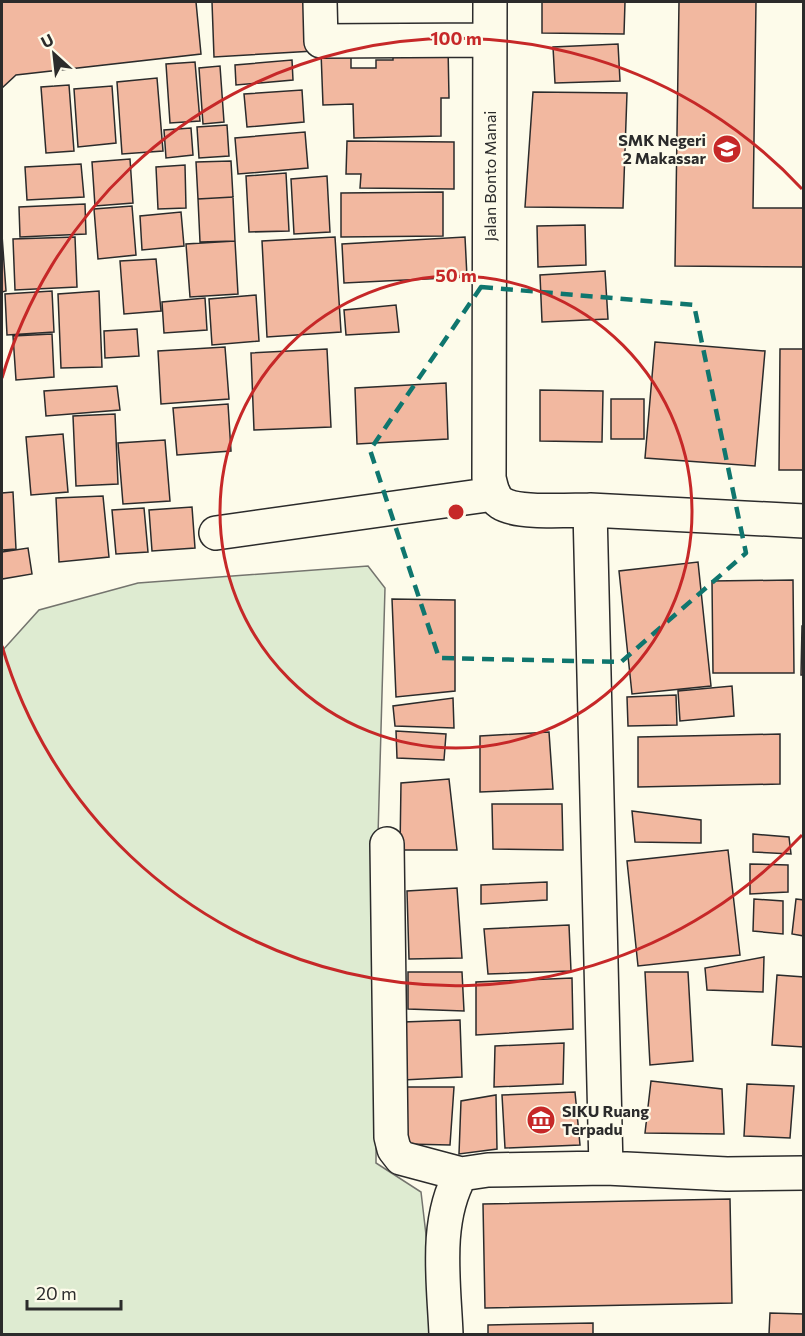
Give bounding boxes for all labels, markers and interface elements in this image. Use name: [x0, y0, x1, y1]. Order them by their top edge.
north arrow: [24, 24, 84, 84]
text: 100 m: [430, 27, 482, 49]
text: U: [37, 29, 56, 51]
street label: Jalan Bonto Manai: [480, 111, 499, 242]
place label: SMK Negeri 2 Makassar: [618, 130, 706, 167]
school or university icon: SMK Negeri 2 Makassar: [711, 133, 743, 165]
text: 50 m: [435, 264, 477, 286]
centre of rings: [446, 502, 466, 522]
place label: SIKU Ruang Terpadu: [562, 1101, 649, 1138]
museum icon: SIKU Ruang Terpadu: [525, 1104, 557, 1136]
scale bar: [27, 1273, 122, 1311]
text: 20 m: [36, 1282, 77, 1304]

